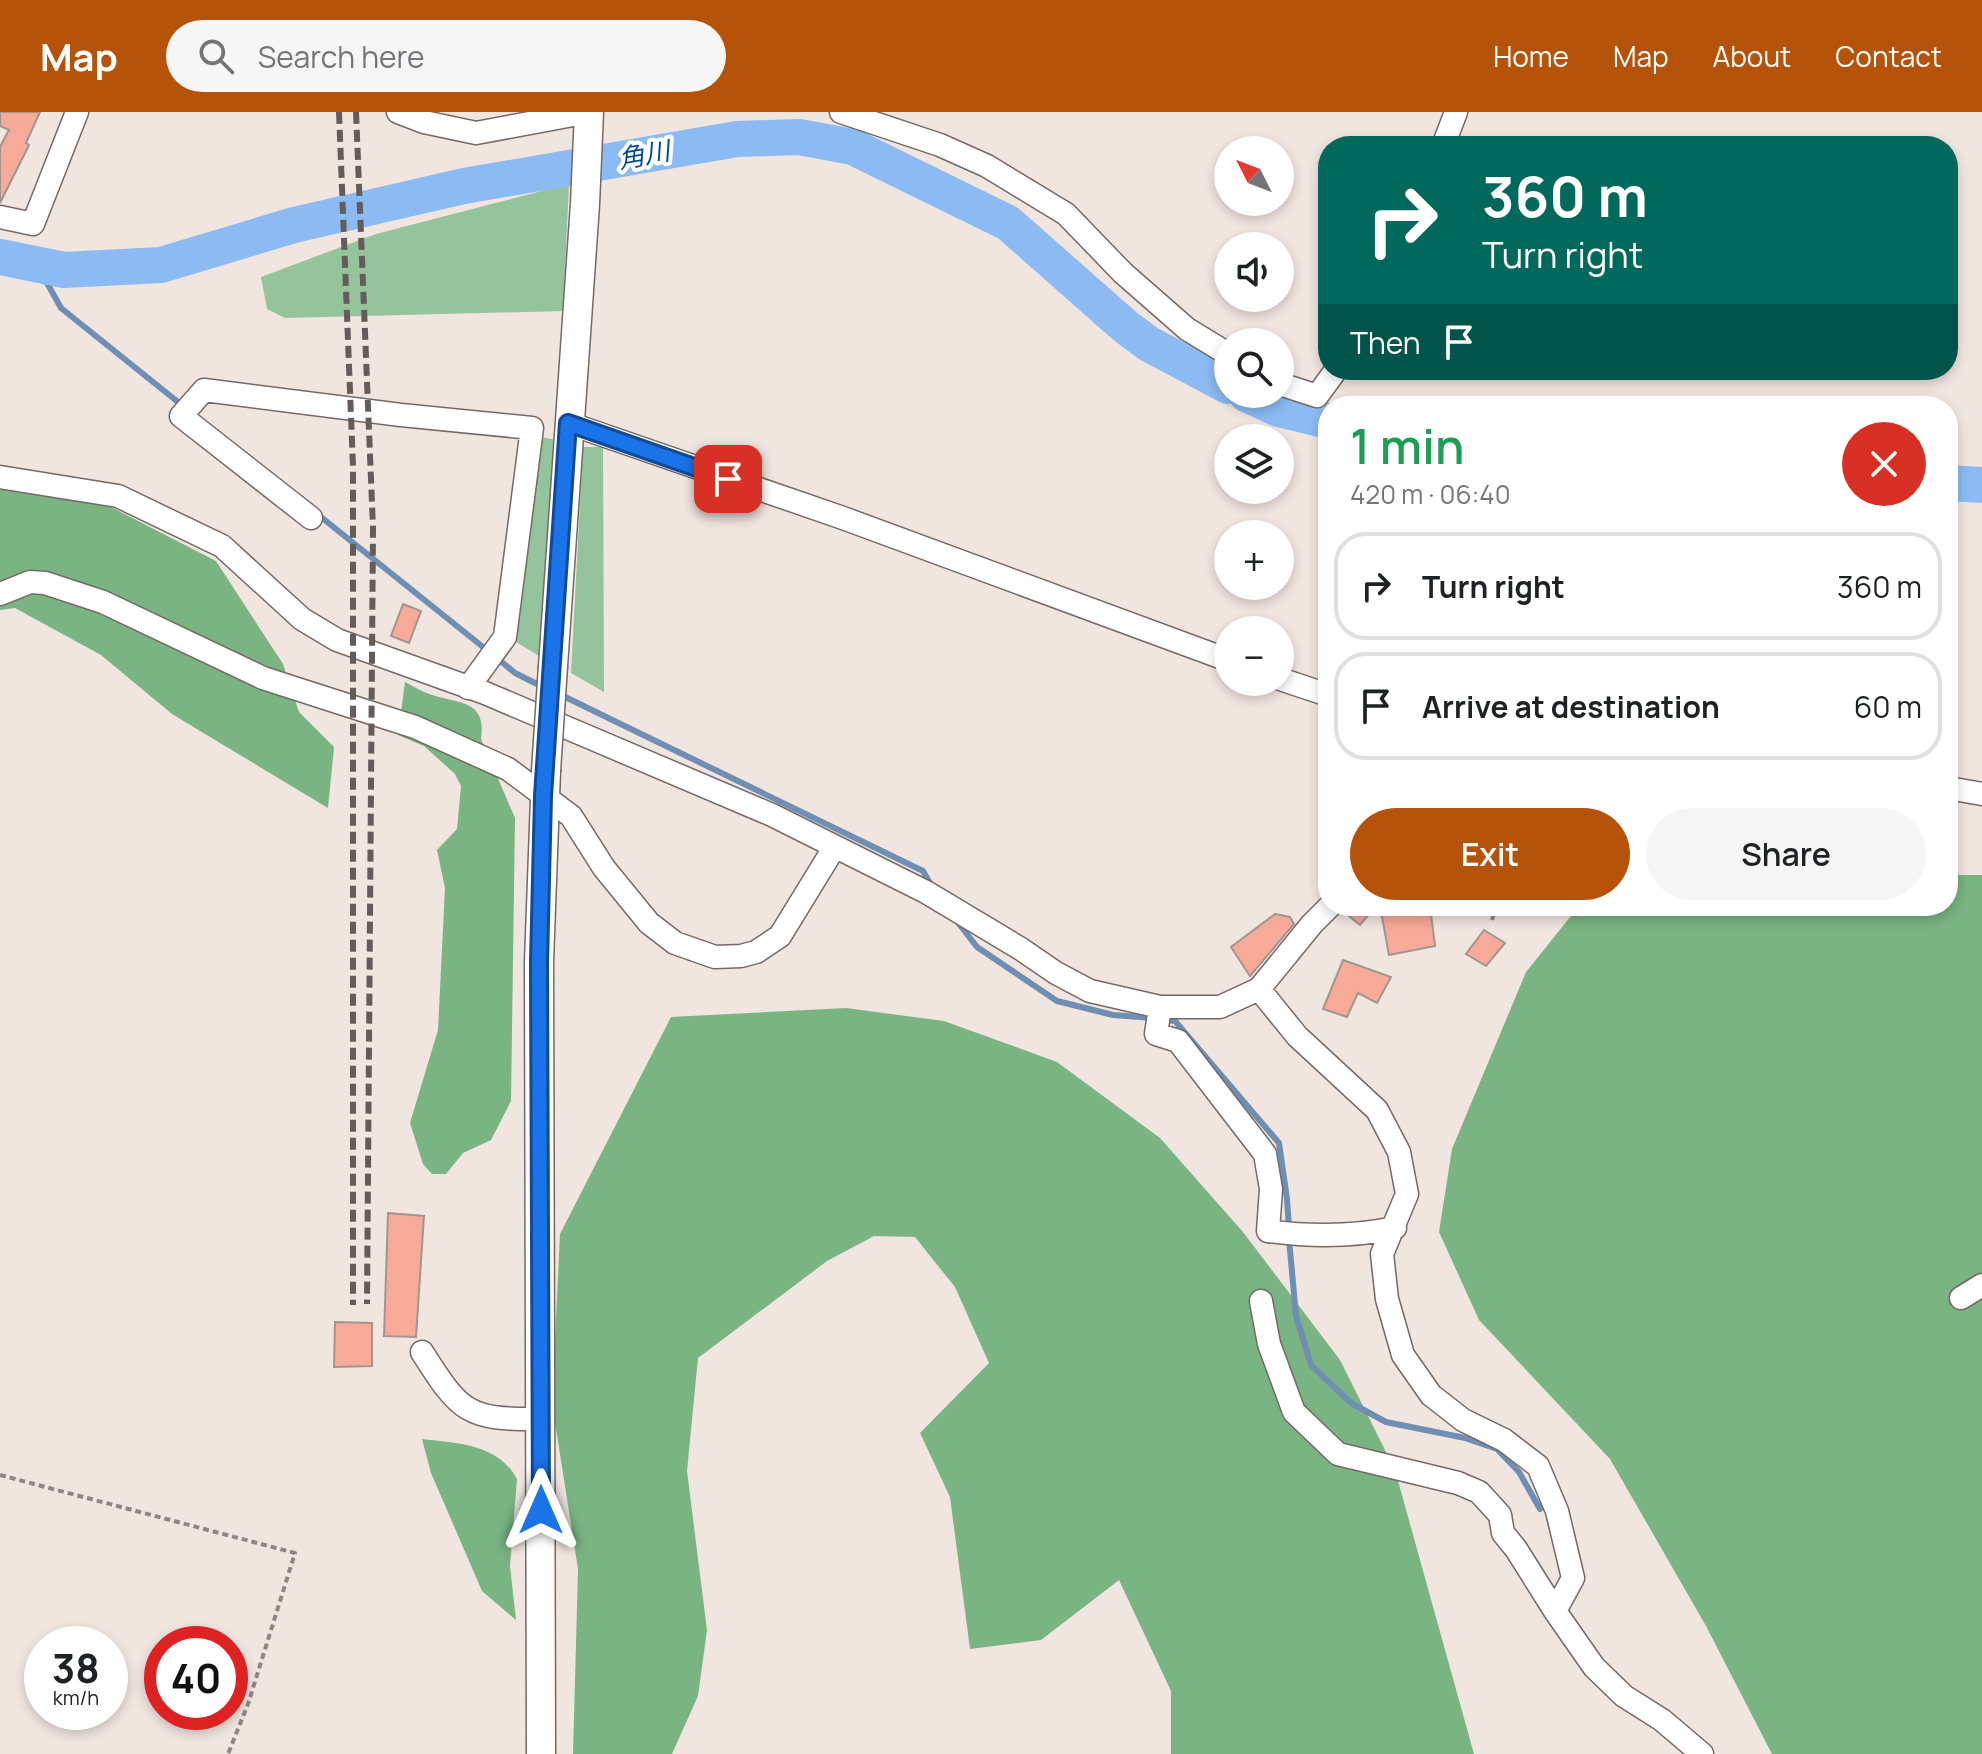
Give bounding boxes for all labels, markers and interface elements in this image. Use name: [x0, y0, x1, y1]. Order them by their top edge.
search box: [166, 20, 726, 92]
text: Map: [40, 30, 118, 82]
icon: search: [194, 34, 238, 78]
text: Search here: [258, 36, 425, 77]
text: Home: [1493, 37, 1569, 75]
text: Map: [1613, 37, 1669, 75]
text: About: [1713, 37, 1791, 75]
text: Contact: [1835, 37, 1942, 75]
water label: 角川: [615, 131, 676, 176]
north arrow: [1214, 136, 1294, 216]
map controls: [1214, 136, 1294, 696]
text: 360 m: [1482, 157, 1648, 234]
icon: right: [1350, 168, 1454, 272]
text: Turn right: [1482, 230, 1643, 279]
button: sound: [1214, 232, 1294, 312]
icon: arrive: [1437, 320, 1481, 364]
text: Then: [1350, 322, 1421, 363]
button: search: [1214, 328, 1294, 408]
text: 1 min: [1350, 413, 1464, 478]
button: close: [1842, 422, 1926, 506]
button: layers: [1214, 424, 1294, 504]
pin: [694, 445, 762, 513]
icon: arrive: [706, 457, 750, 501]
text: 420 m · 06:40: [1350, 476, 1511, 512]
button: +: [1214, 520, 1294, 600]
icon: right: [1354, 564, 1398, 608]
text: Turn right: [1422, 566, 1565, 607]
text: 360 m: [1837, 566, 1922, 607]
button: −: [1214, 616, 1294, 696]
icon: arrive: [1354, 684, 1398, 728]
text: Arrive at destination: [1422, 686, 1720, 727]
text: 60 m: [1854, 686, 1922, 727]
button: Exit: [1350, 808, 1630, 900]
button: Share: [1646, 808, 1926, 900]
position arrow: [499, 1468, 583, 1552]
speed limit sign: 40: [144, 1626, 248, 1730]
text: 38: [52, 1640, 100, 1695]
text: km/h: [53, 1684, 99, 1711]

